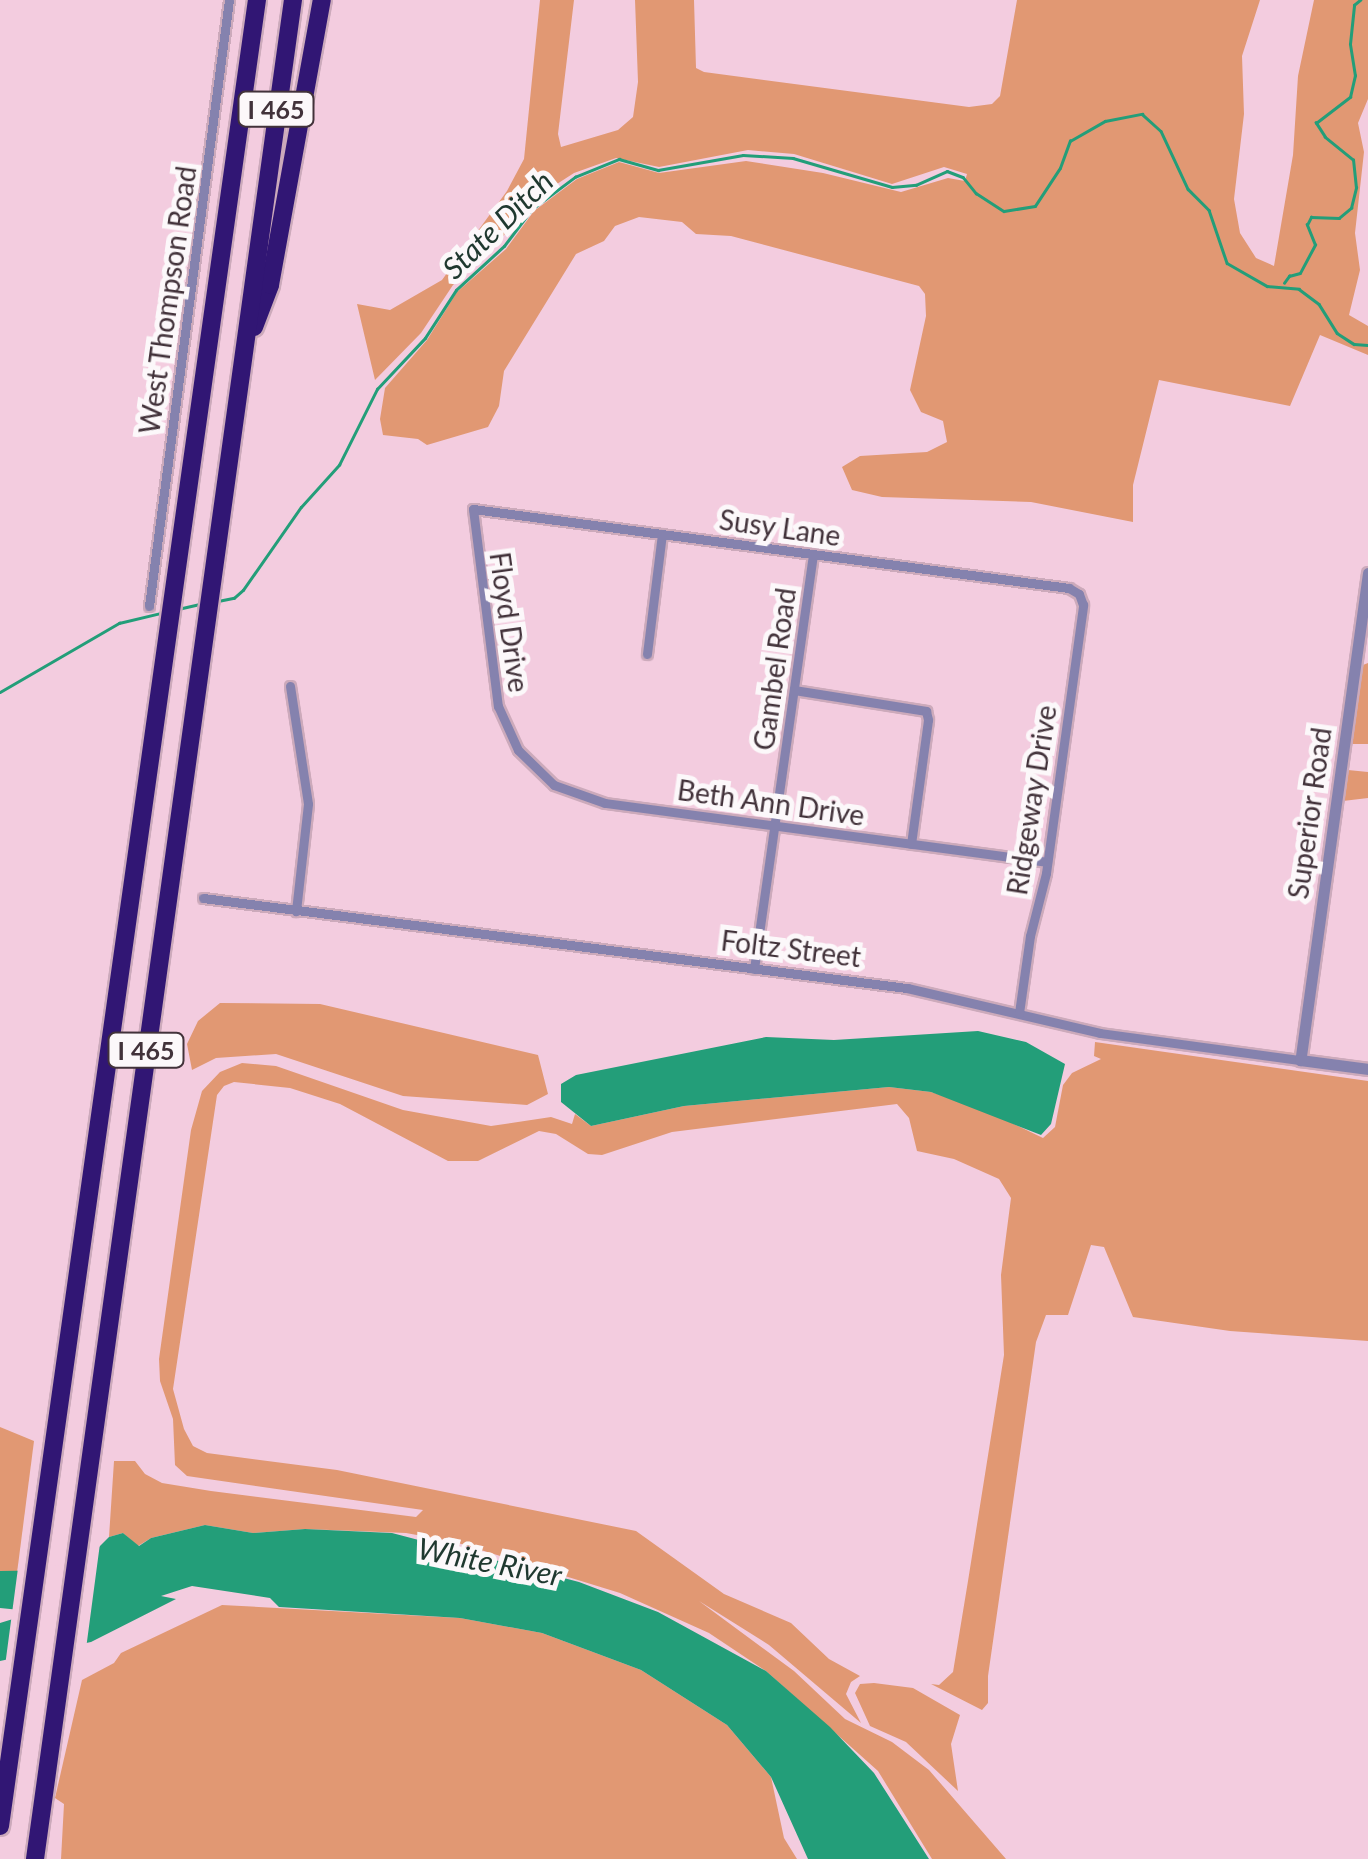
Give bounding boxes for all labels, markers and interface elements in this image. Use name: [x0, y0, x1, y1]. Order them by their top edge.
road number: I 465: [236, 89, 316, 129]
water label: State Ditch: [434, 163, 560, 285]
street label: West Thompson Road: [132, 164, 202, 436]
street label: Susy Lane: [717, 502, 843, 552]
street label: Floyd Drive: [484, 550, 536, 694]
street label: Gambel Road: [746, 586, 802, 752]
street label: Ridgeway Drive: [999, 702, 1063, 898]
street label: Superior Road: [1280, 725, 1338, 901]
street label: Beth Ann Drive: [675, 772, 867, 832]
street label: Foltz Street: [719, 923, 863, 973]
road number: I 465: [106, 1030, 186, 1070]
water label: White River: [415, 1529, 565, 1593]

